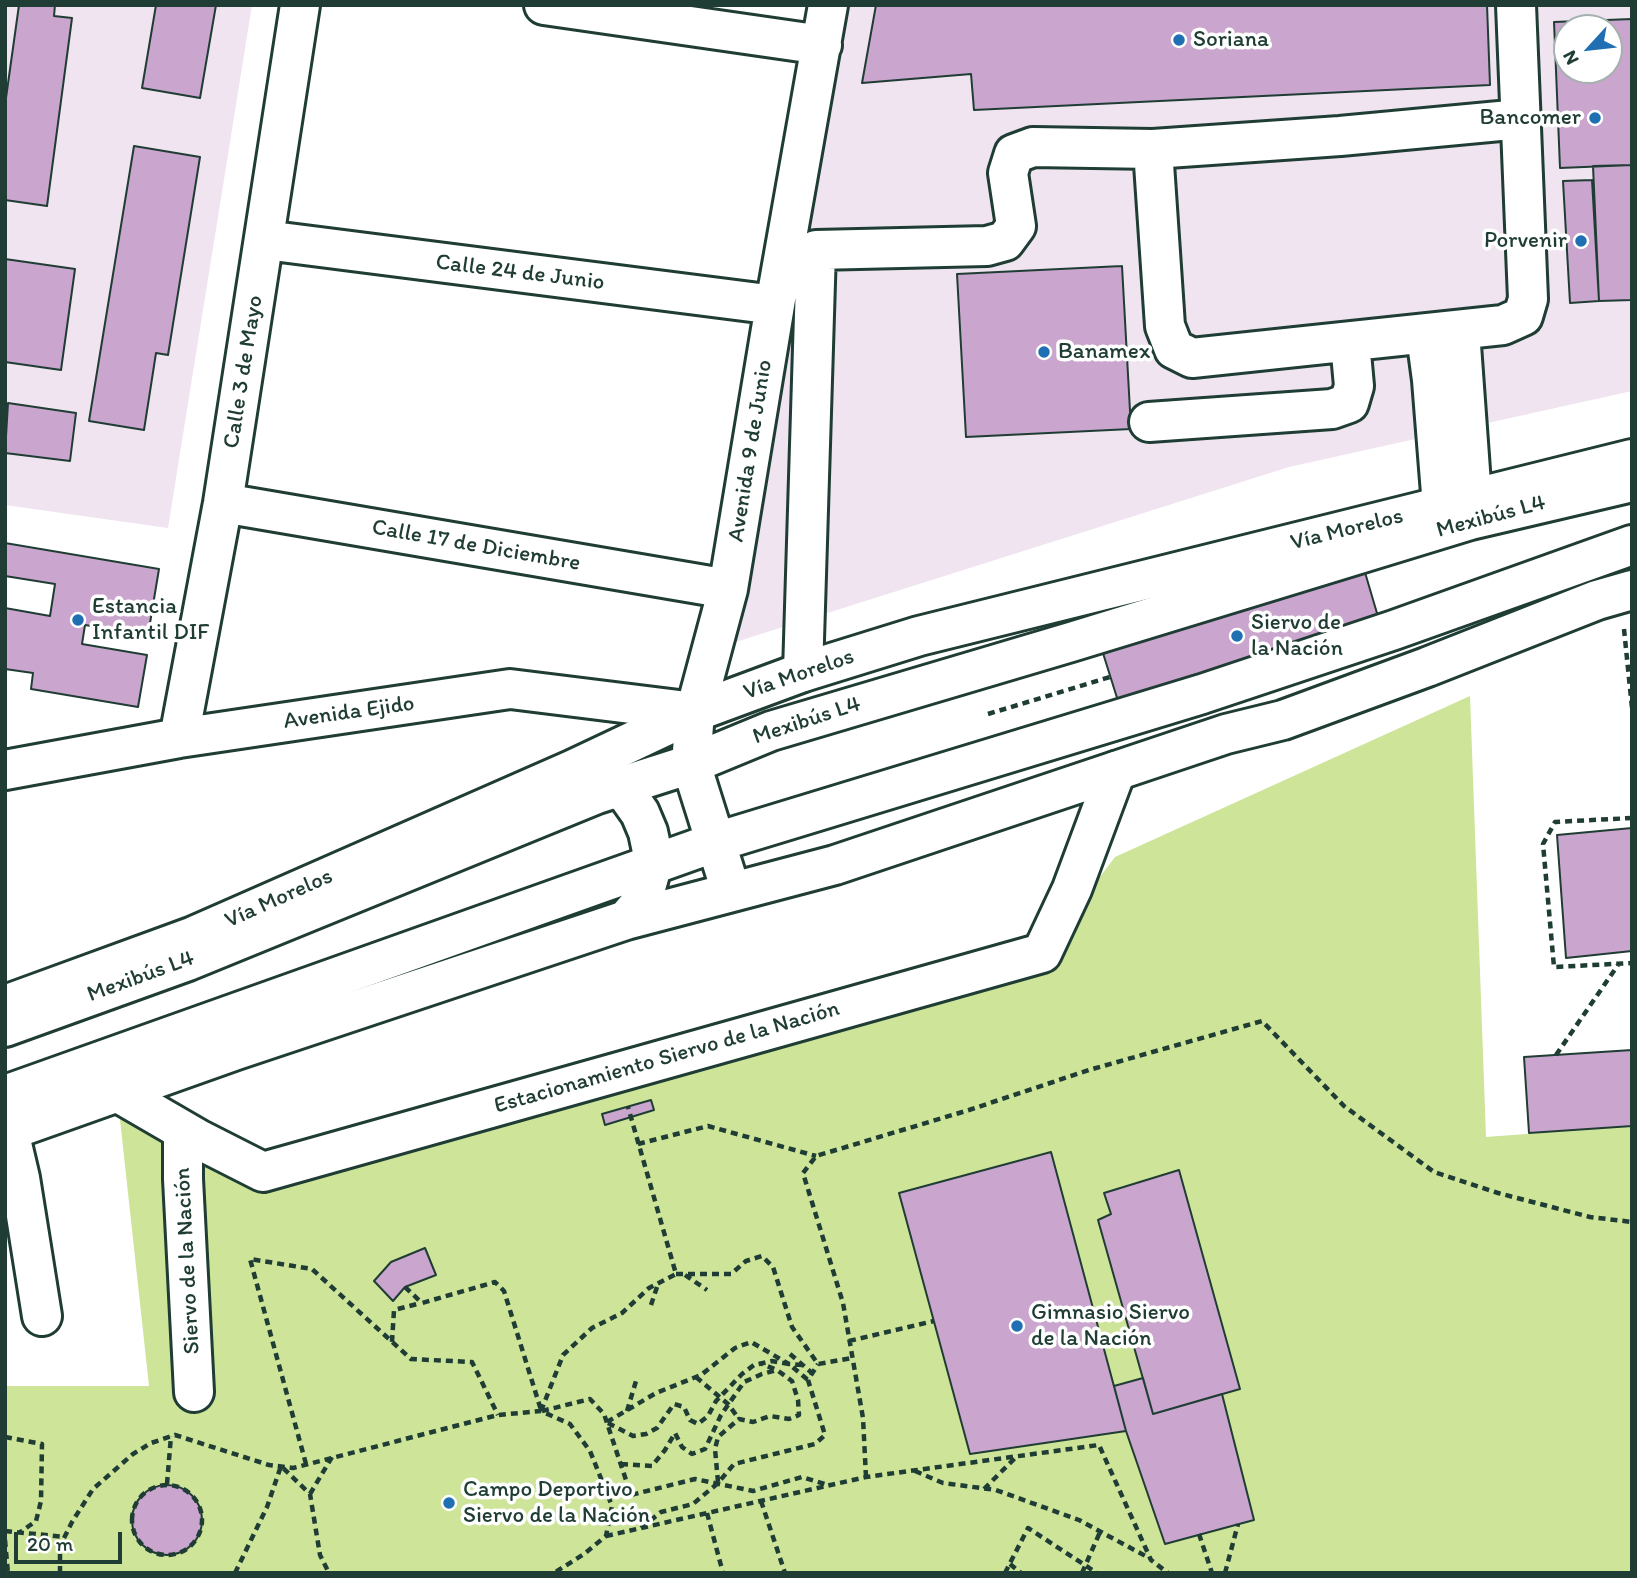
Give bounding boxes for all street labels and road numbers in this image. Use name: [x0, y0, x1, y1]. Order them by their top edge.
street label: Calle 24 de Junio: [434, 249, 606, 297]
street label: Calle 3 de Mayo: [218, 293, 270, 451]
street label: Avenida 9 de Junio: [723, 358, 779, 544]
street label: Mexibús L4: [1433, 489, 1549, 545]
street label: Vía Morelos: [1288, 503, 1406, 557]
street label: Calle 17 de Diciembre: [370, 514, 582, 578]
street label: Vía Morelos: [740, 643, 858, 707]
street label: Avenida Ejido: [282, 690, 416, 736]
street label: Mexibús L4: [749, 691, 865, 751]
street label: Vía Morelos: [221, 863, 337, 935]
street label: Mexibús L4: [84, 945, 198, 1009]
street label: Estacionamiento Siervo de la Nación: [491, 995, 843, 1121]
street label: Siervo de la Nación: [169, 1167, 207, 1355]

